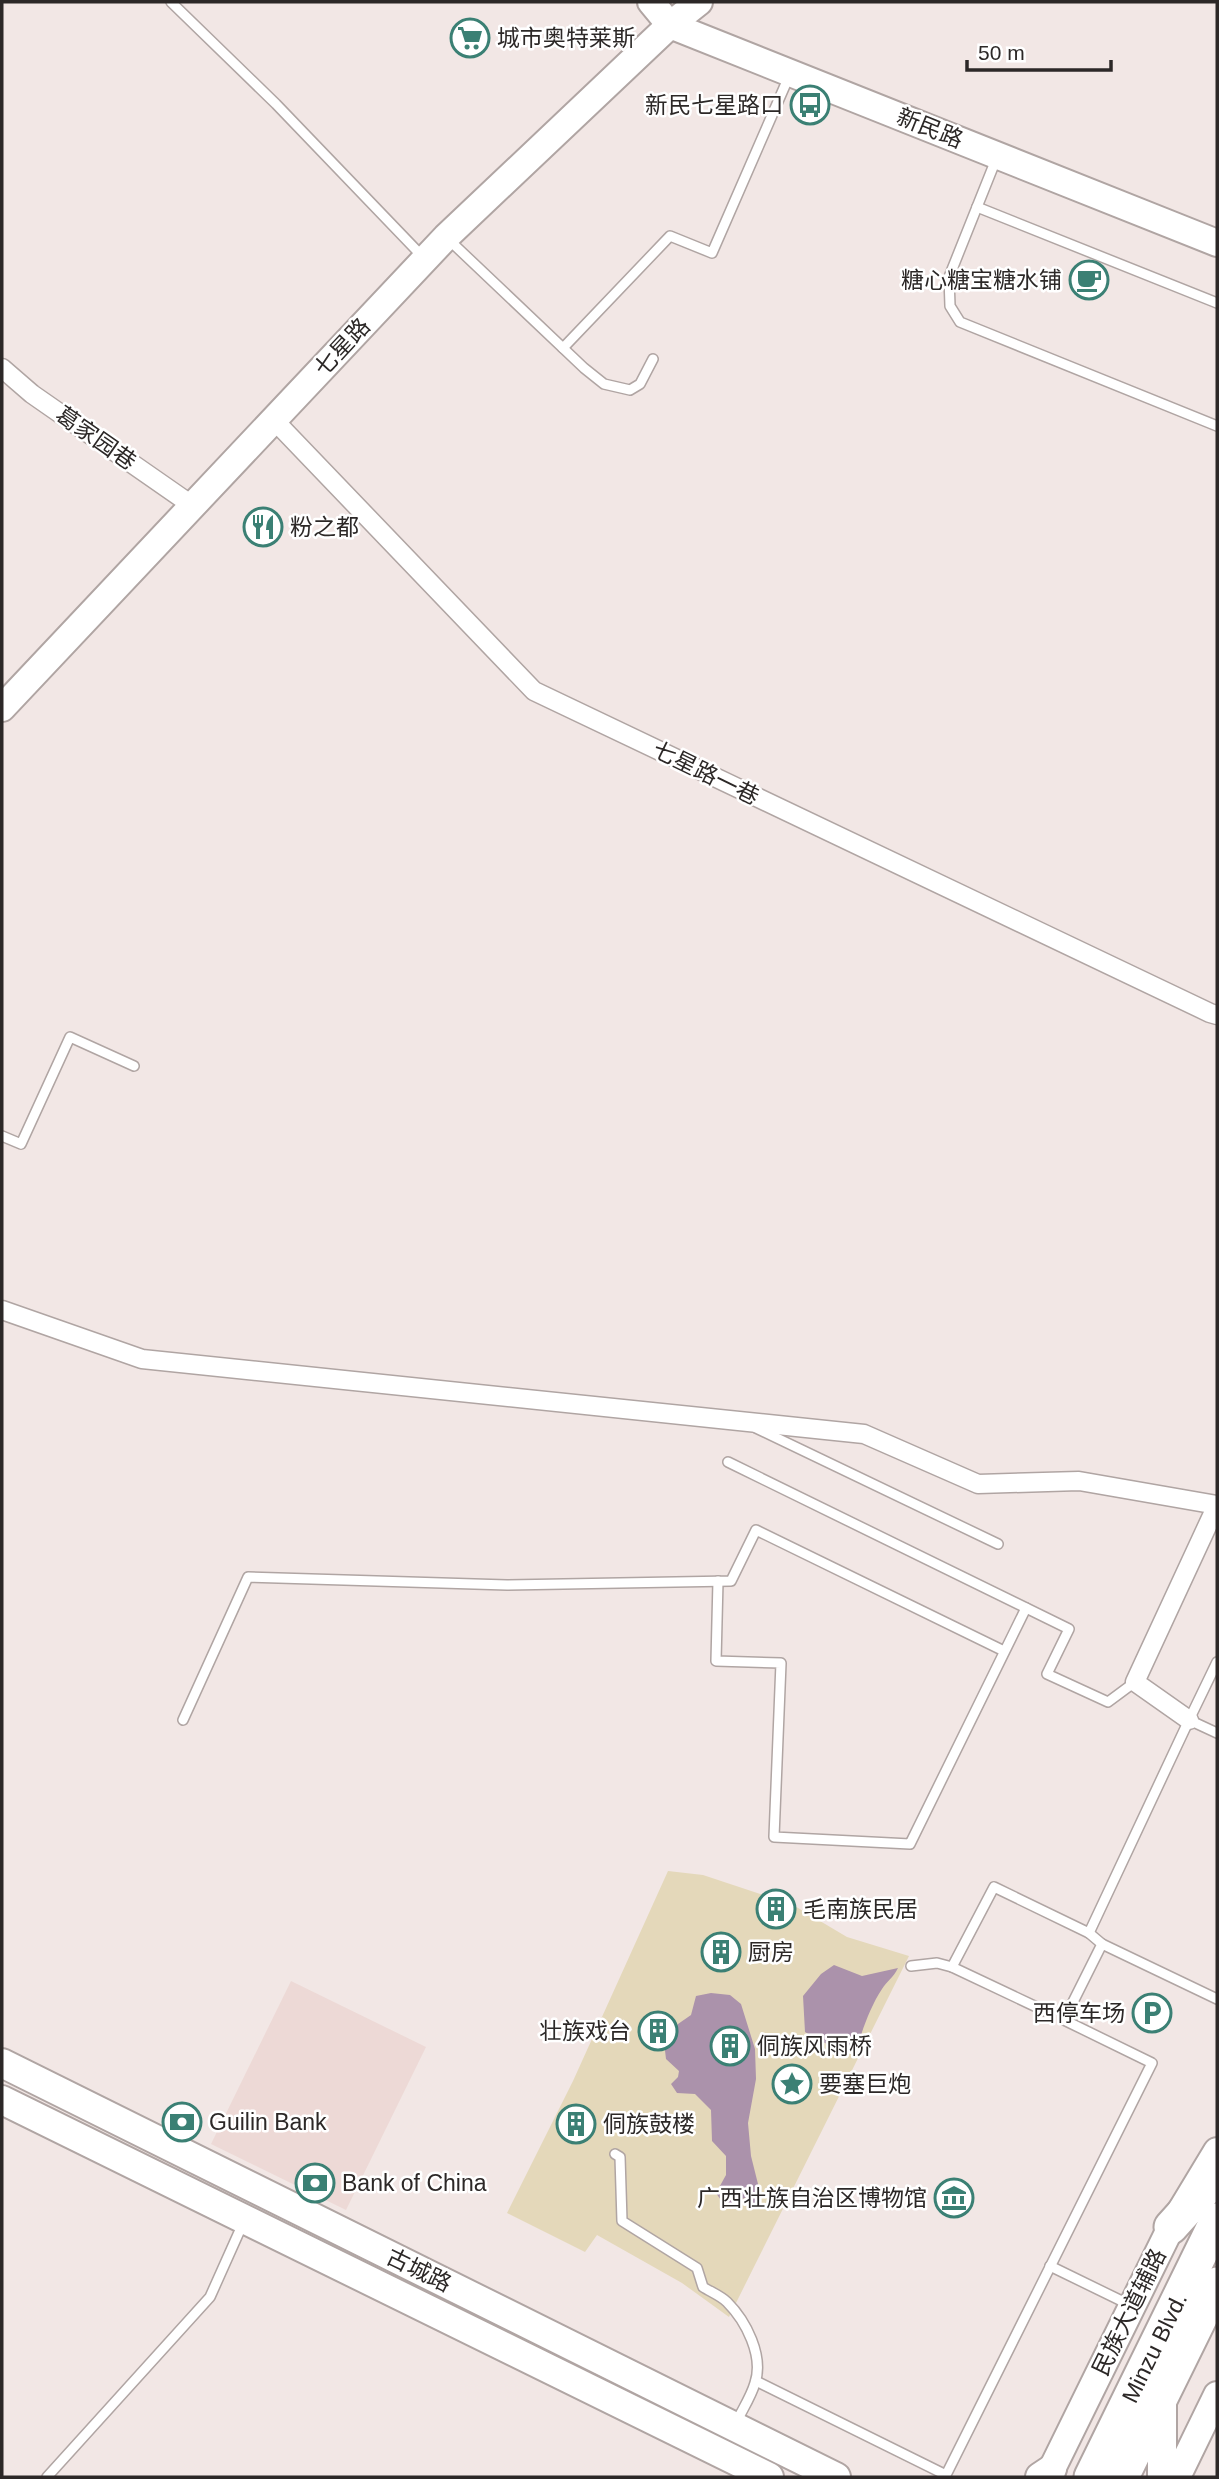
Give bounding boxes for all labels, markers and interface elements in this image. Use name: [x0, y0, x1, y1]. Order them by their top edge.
supermarket icon: 城市奥特莱斯: [449, 17, 491, 59]
place label: 城市奥特莱斯: [497, 25, 635, 51]
scale bar: [967, 28, 1110, 72]
text: 50 m: [978, 41, 1025, 64]
bus stop icon: 新民七星路口: [789, 84, 831, 126]
place label: 新民七星路口: [645, 92, 783, 118]
street label: 新民路: [893, 103, 967, 153]
cafe icon: 糖心糖宝糖水铺: [1068, 259, 1110, 301]
place label: 糖心糖宝糖水铺: [901, 267, 1062, 293]
street label: 七星路: [309, 313, 375, 381]
street label: 葛家园巷: [51, 401, 141, 475]
restaurant icon: 粉之都: [242, 506, 284, 548]
place label: 粉之都: [290, 514, 359, 540]
street label: 七星路一巷: [649, 736, 763, 810]
building icon: 毛南族民居: [755, 1888, 797, 1930]
place label: 毛南族民居: [803, 1896, 918, 1922]
building icon: 厨房: [700, 1931, 742, 1973]
place label: 厨房: [748, 1939, 794, 1965]
parking icon: 西停车场: [1131, 1992, 1173, 2034]
place label: 西停车场: [1033, 2000, 1125, 2026]
building icon: 壮族戏台: [637, 2010, 679, 2052]
place label: 壮族戏台: [539, 2018, 631, 2044]
building icon: 侗族风雨桥: [709, 2025, 751, 2067]
place label: 侗族风雨桥: [757, 2033, 872, 2059]
place icon: 要塞巨炮: [771, 2063, 813, 2105]
place label: 要塞巨炮: [819, 2071, 911, 2097]
bank icon: Guilin Bank: [161, 2101, 203, 2143]
building icon: 侗族鼓楼: [555, 2103, 597, 2145]
place label: Guilin Bank: [209, 2109, 327, 2135]
place label: 侗族鼓楼: [603, 2111, 695, 2137]
bank icon: Bank of China: [294, 2162, 336, 2204]
place label: Bank of China: [342, 2170, 487, 2196]
museum icon: 广西壮族自治区博物馆: [933, 2177, 975, 2219]
place label: 广西壮族自治区博物馆: [697, 2185, 927, 2211]
street label: 古城路: [382, 2243, 456, 2297]
street label: 民族大道辅路: [1087, 2244, 1171, 2380]
street label: Minzu Blvd.: [1117, 2289, 1192, 2407]

